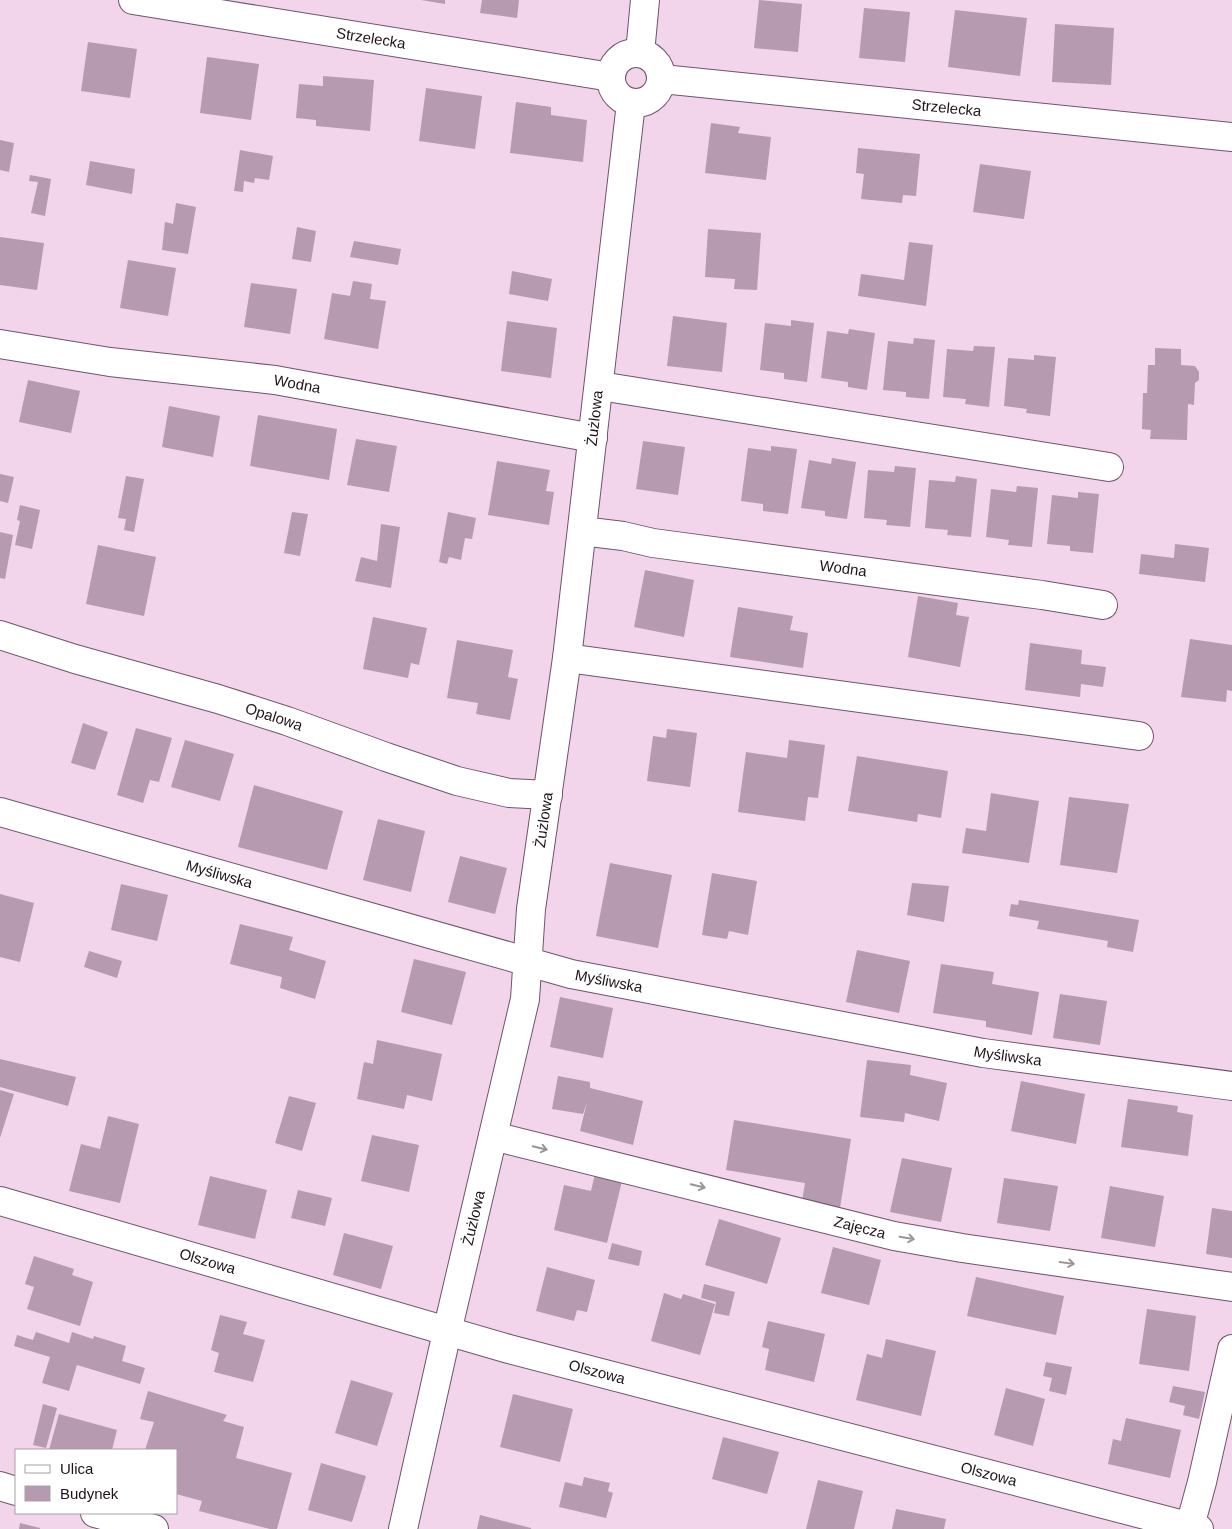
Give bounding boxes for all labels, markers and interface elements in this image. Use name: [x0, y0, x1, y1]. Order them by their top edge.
street label: Strzelecka: [335, 24, 408, 52]
street label: Strzelecka: [911, 95, 983, 120]
street label: Wodna: [273, 371, 323, 396]
street label: Żużlowa: [583, 389, 606, 447]
street label: Wodna: [819, 556, 868, 580]
street label: Opalowa: [243, 699, 306, 734]
street label: Żużlowa: [531, 790, 556, 849]
street label: Myśliwska: [184, 856, 255, 891]
street label: Myśliwska: [574, 966, 645, 996]
street label: Myśliwska: [972, 1042, 1043, 1069]
one-way arrow: [532, 1144, 548, 1153]
one-way arrow: [690, 1182, 706, 1191]
street label: Żużlowa: [459, 1188, 488, 1247]
street label: Zajęcza: [832, 1212, 888, 1242]
one-way arrow: [899, 1233, 915, 1243]
street label: Olszowa: [178, 1245, 238, 1277]
one-way arrow: [1059, 1258, 1075, 1268]
street label: Olszowa: [567, 1356, 628, 1387]
legend: [15, 1449, 178, 1514]
street label: Olszowa: [959, 1458, 1020, 1489]
text: Ulica: [60, 1460, 94, 1477]
text: Budynek: [60, 1485, 119, 1502]

